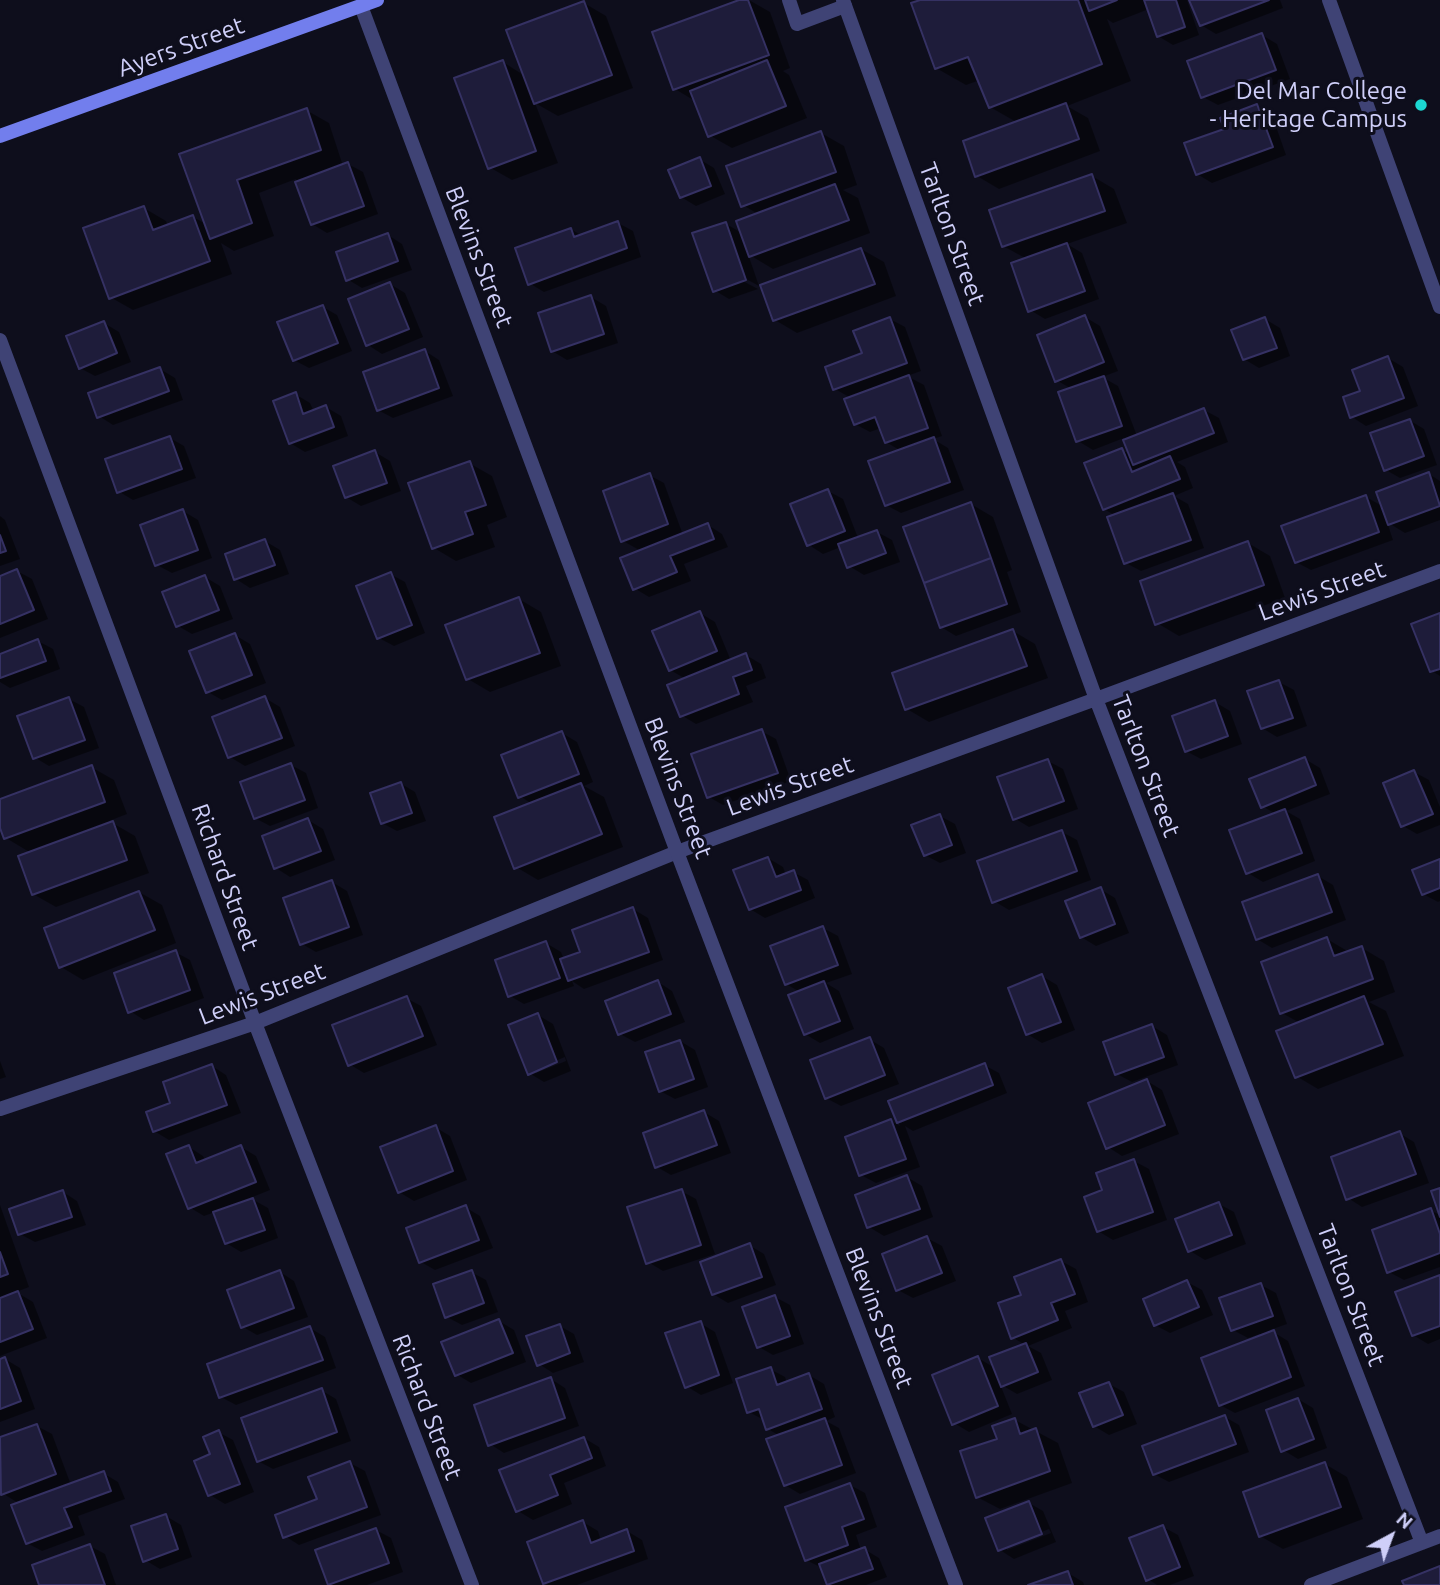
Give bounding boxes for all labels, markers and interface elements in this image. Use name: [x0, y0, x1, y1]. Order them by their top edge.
street label: Ayers Street: [114, 11, 248, 83]
place label: Del Mar College - Heritage Campus: [1209, 77, 1407, 133]
marker: Del Mar College - Heritage Campus: [1413, 97, 1429, 113]
street label: Tarlton Street: [913, 159, 991, 309]
street label: Blevins Street: [439, 182, 519, 332]
street label: Lewis Street: [1255, 555, 1389, 627]
street label: Tarlton Street: [1106, 691, 1186, 841]
street label: Blevins Street: [638, 713, 718, 863]
street label: Lewis Street: [723, 750, 857, 822]
street label: Richard Street: [185, 800, 265, 954]
street label: Lewis Street: [195, 957, 329, 1031]
street label: Tarlton Street: [1311, 1220, 1391, 1370]
street label: Blevins Street: [839, 1243, 919, 1393]
street label: Richard Street: [386, 1330, 468, 1484]
north arrow: [1356, 1501, 1426, 1571]
text: N: [1392, 1507, 1417, 1533]

